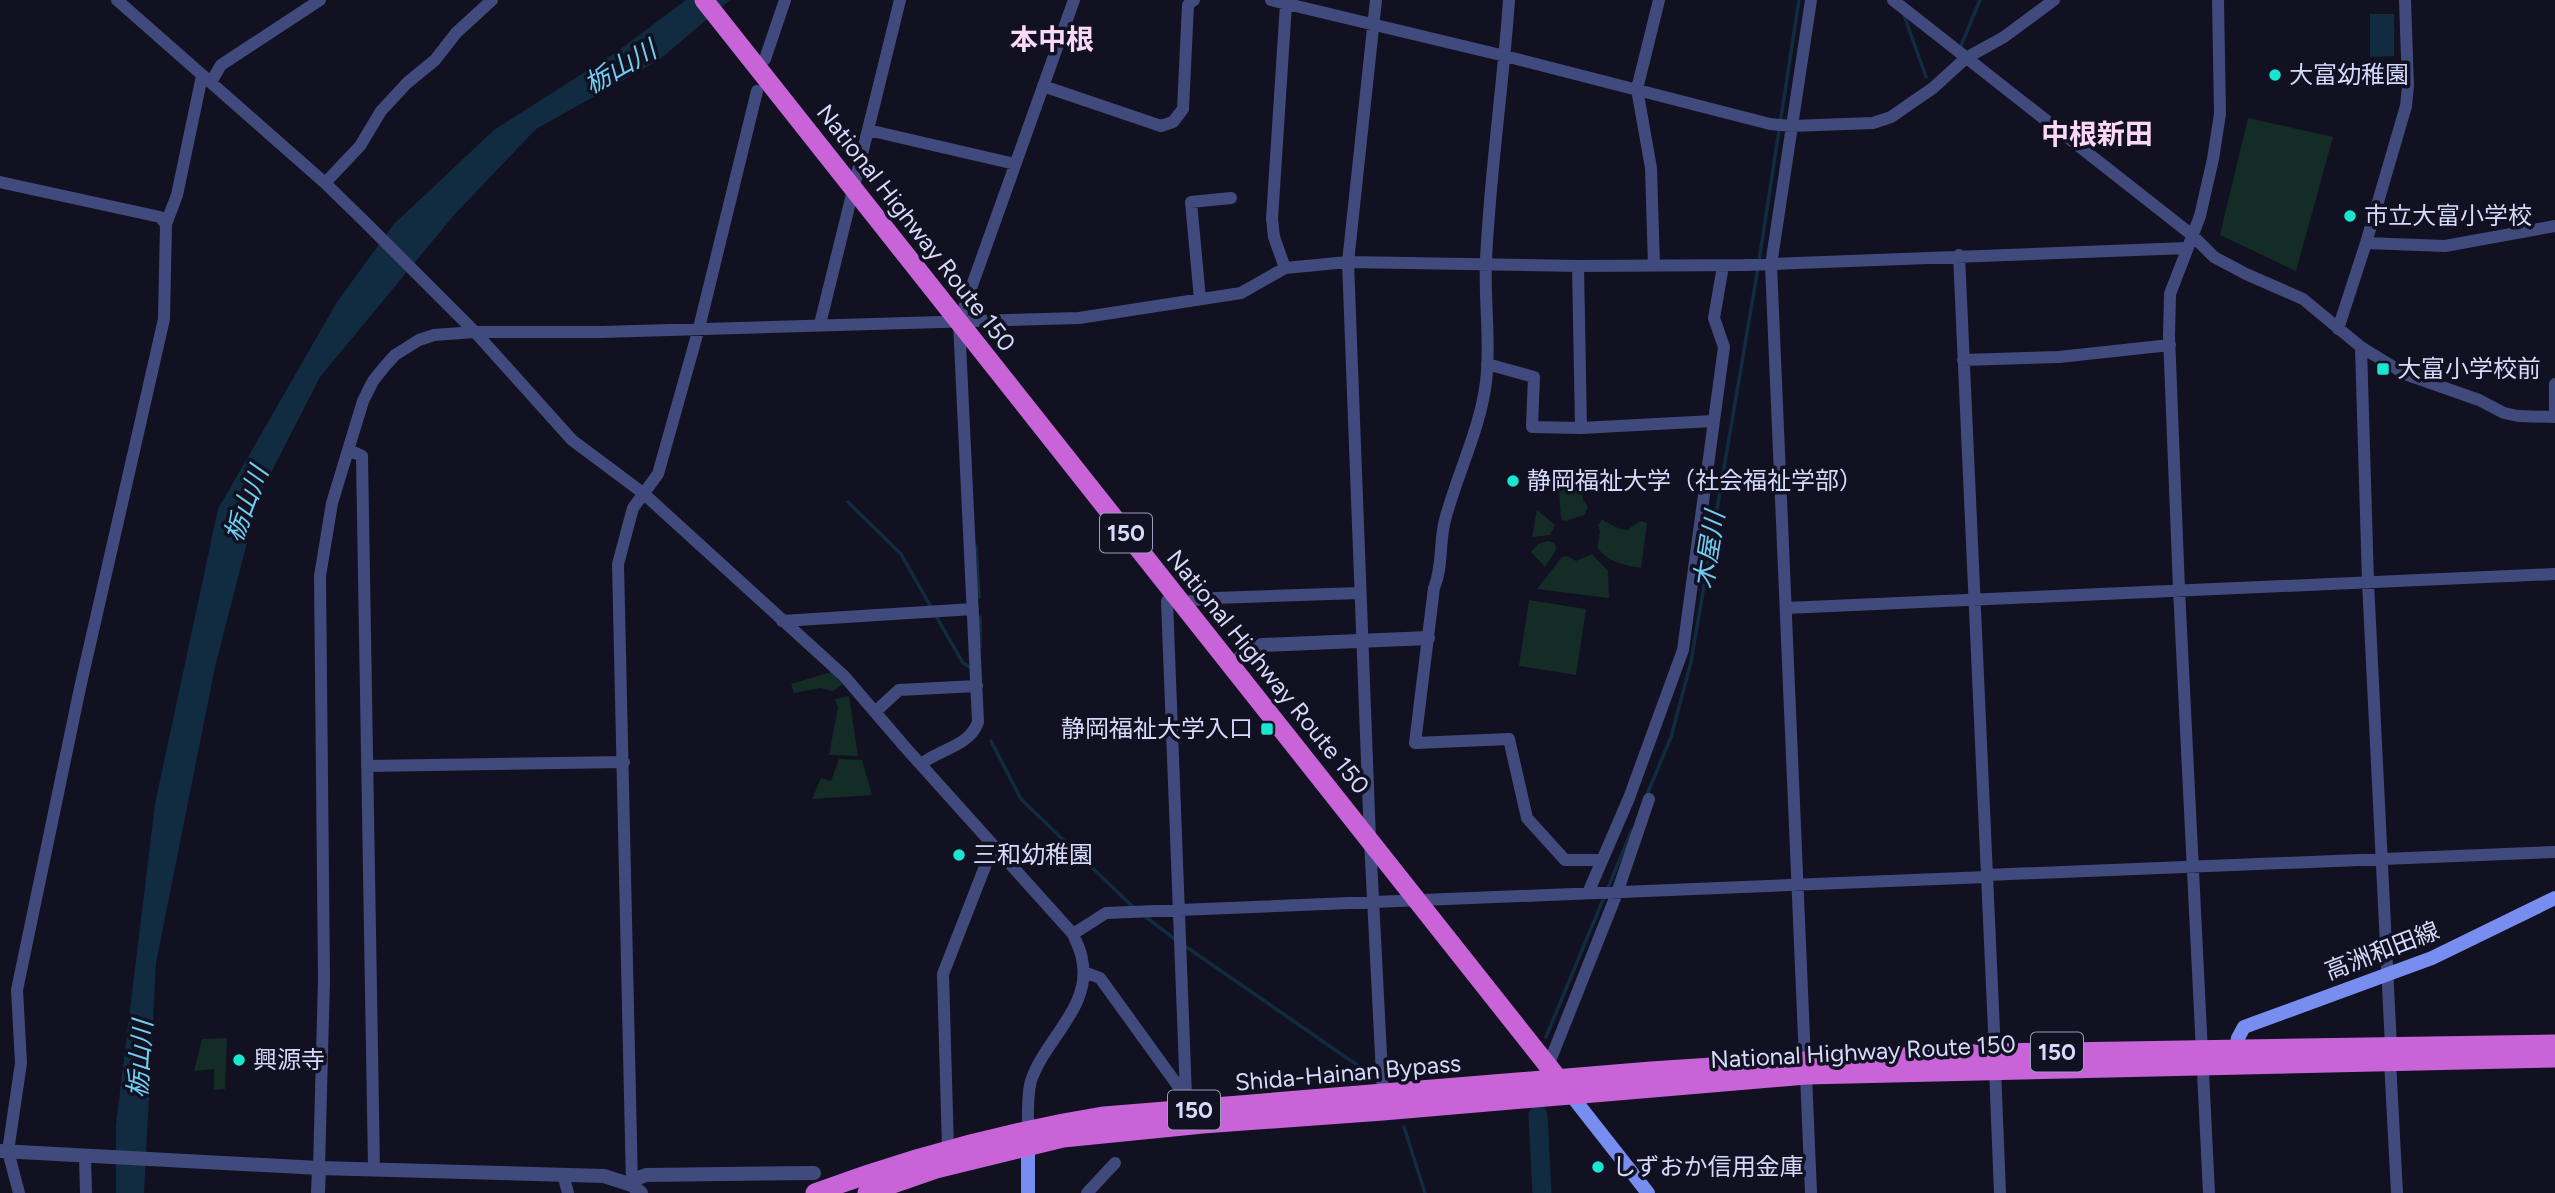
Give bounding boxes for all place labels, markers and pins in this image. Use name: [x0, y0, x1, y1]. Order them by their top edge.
place label: 大富幼稚園: [2289, 60, 2409, 89]
marker: 大富幼稚園: [2267, 67, 2283, 83]
place label: 市立大富小学校: [2364, 201, 2532, 230]
marker: 市立大富小学校: [2342, 208, 2358, 224]
place label: 大富小学校前: [2397, 354, 2541, 383]
marker: 大富小学校前: [2375, 361, 2391, 377]
place label: 静岡福祉大学（社会福祉学部）: [1527, 466, 1863, 495]
marker: 静岡福祉大学（社会福祉学部）: [1505, 473, 1521, 489]
place label: 静岡福祉大学入口: [1061, 714, 1253, 743]
marker: 静岡福祉大学入口: [1259, 721, 1275, 737]
place label: 三和幼稚園: [973, 840, 1093, 869]
marker: 三和幼稚園: [951, 847, 967, 863]
place label: 興源寺: [253, 1045, 325, 1074]
marker: 興源寺: [231, 1052, 247, 1068]
place label: しずおか信用金庫: [1612, 1152, 1804, 1181]
marker: しずおか信用金庫: [1590, 1159, 1606, 1175]

